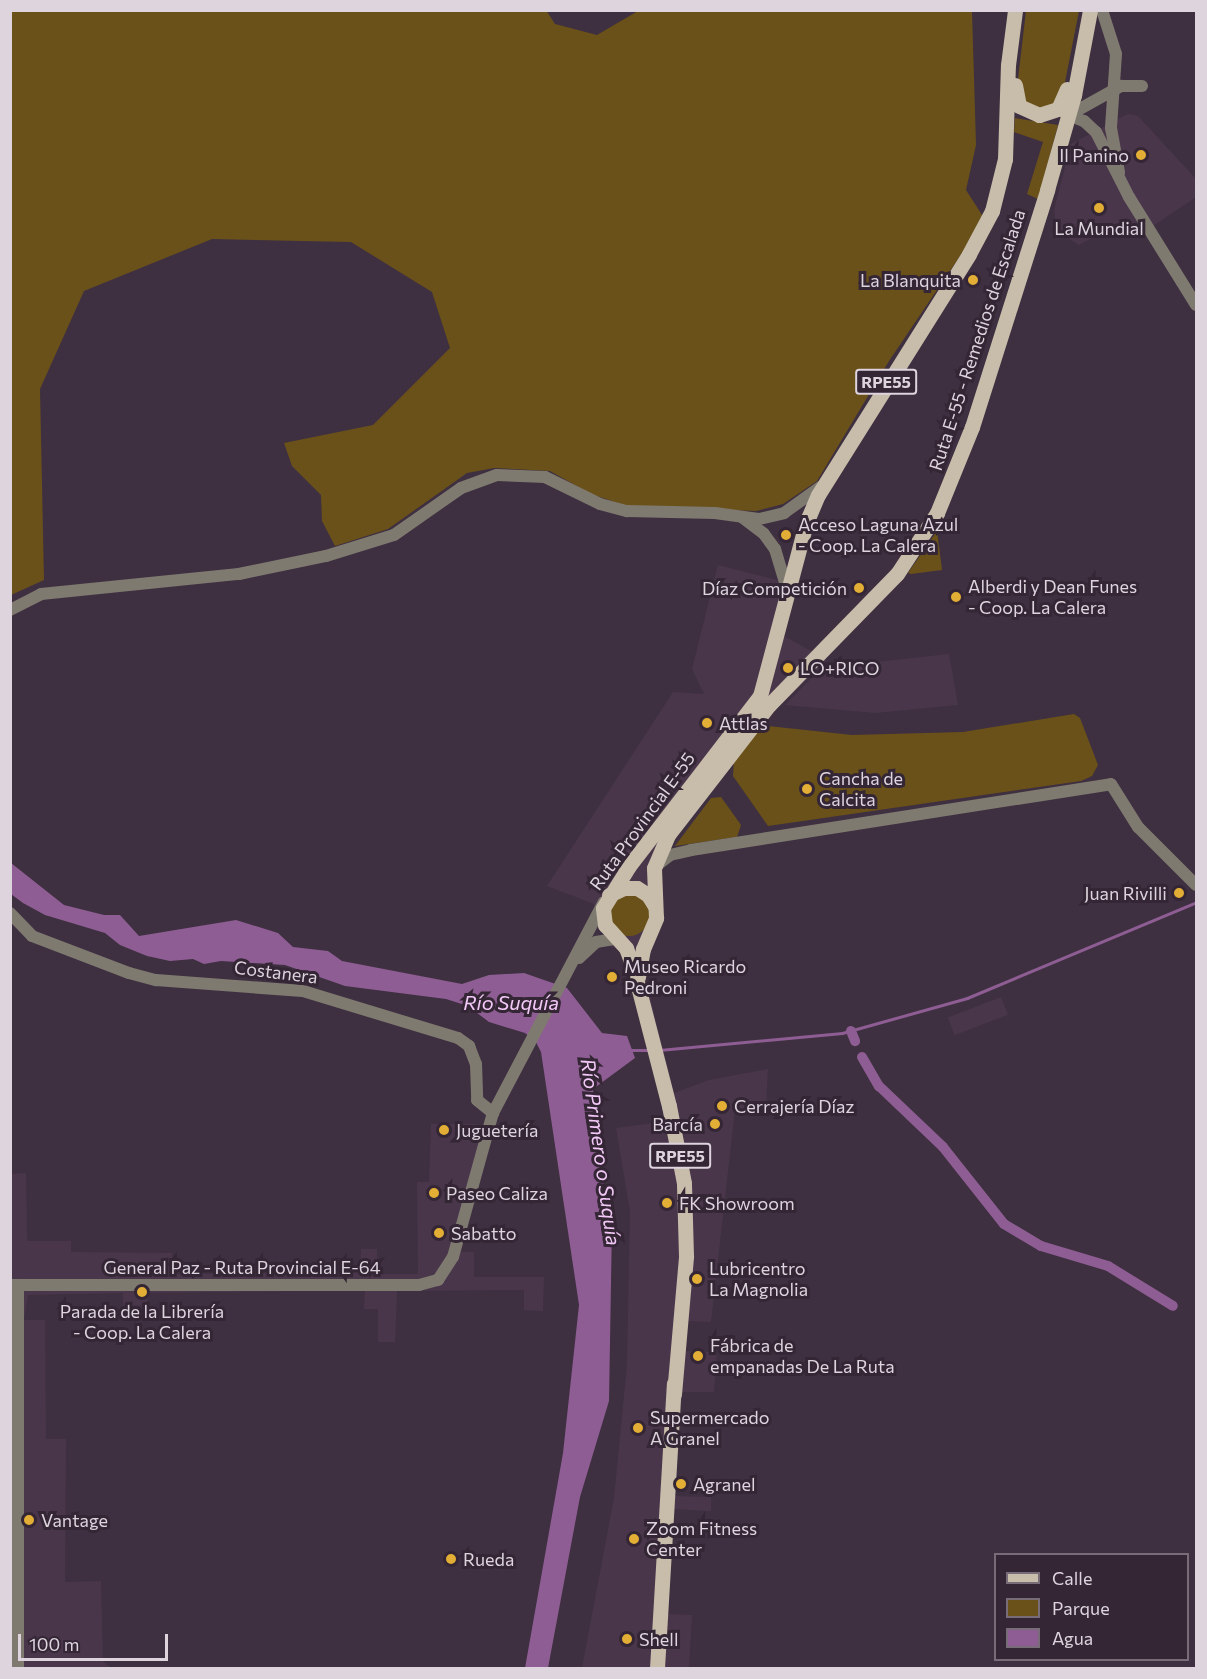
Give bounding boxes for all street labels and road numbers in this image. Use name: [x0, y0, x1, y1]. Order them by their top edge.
street label: Ruta E-55 - Remedios de Escalada: [924, 207, 1030, 473]
road number: RPE55: [854, 369, 918, 395]
street label: Ruta Provincial E-55: [585, 748, 699, 894]
street label: Costanera: [233, 956, 319, 988]
road number: RPE55: [648, 1143, 712, 1169]
street label: General Paz - Ruta Provincial E-64: [103, 1256, 381, 1278]

